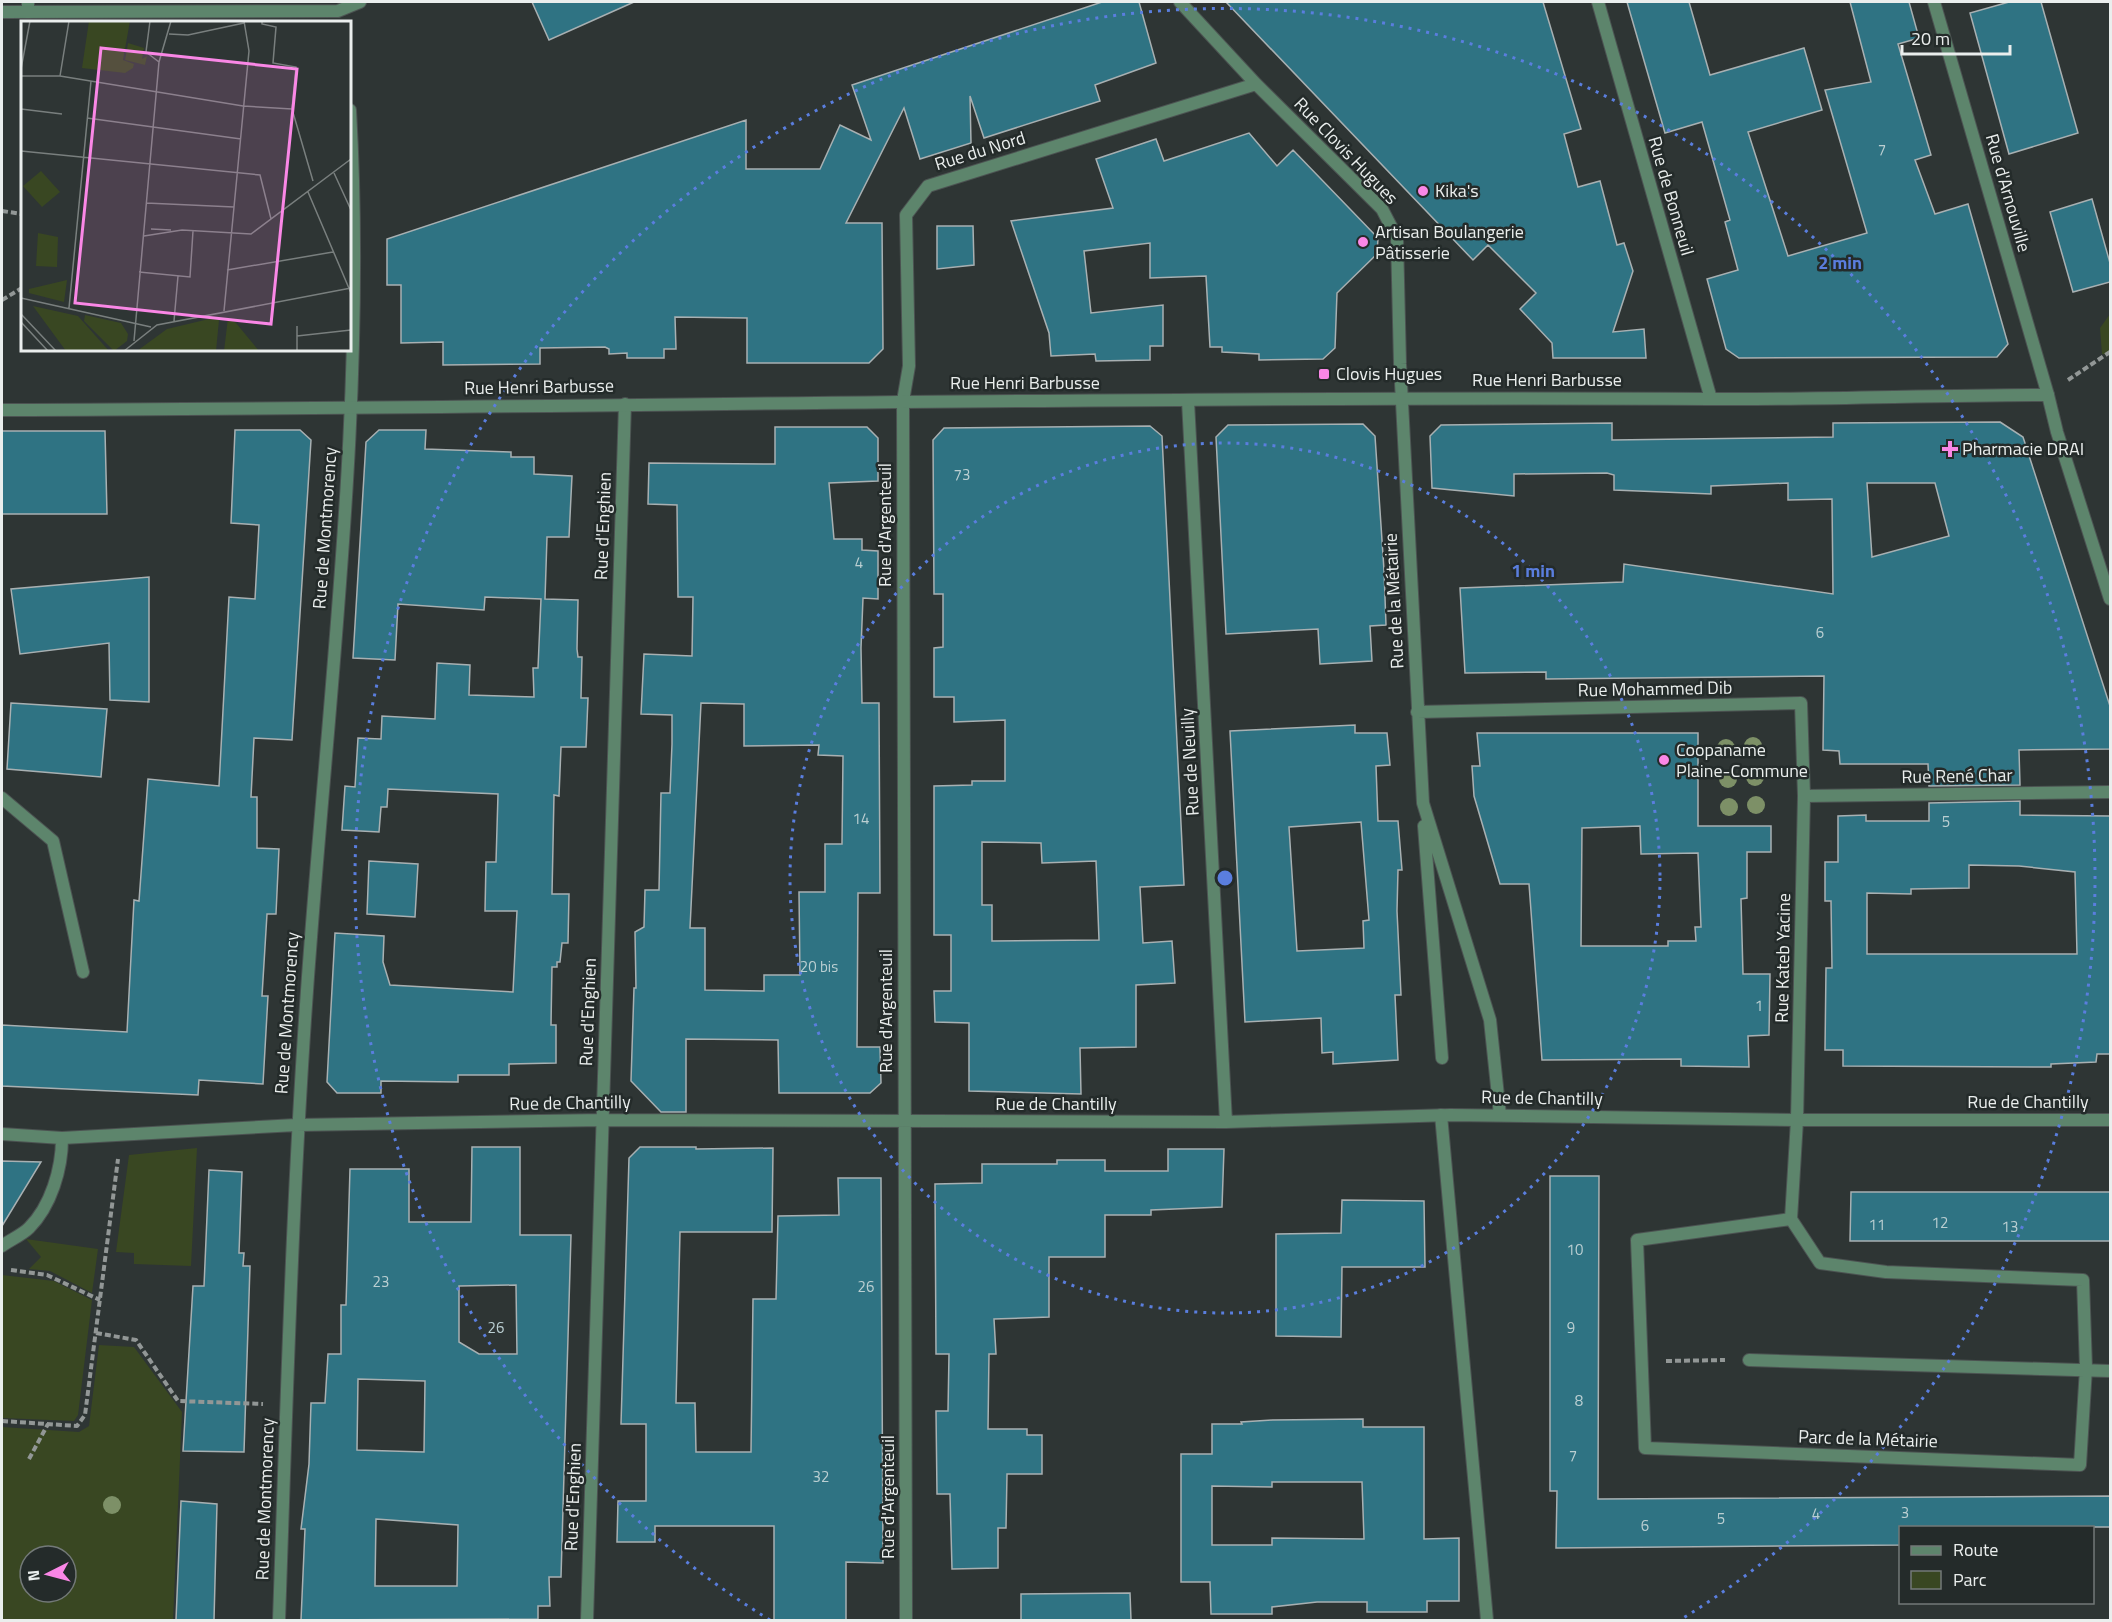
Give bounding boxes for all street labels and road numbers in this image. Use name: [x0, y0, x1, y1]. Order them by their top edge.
street label: Rue Clovis Hugues: [1288, 91, 1405, 210]
street label: Rue du Nord: [931, 124, 1029, 177]
street label: Rue d'Arnouville: [1979, 131, 2038, 255]
street label: Rue de Bonneuil: [1642, 133, 1701, 259]
street label: Rue Henri Barbusse: [1472, 366, 1622, 393]
street label: Rue Henri Barbusse: [950, 369, 1100, 396]
street label: Rue Henri Barbusse: [464, 372, 614, 401]
street label: Rue de Montmorency: [305, 446, 344, 610]
street label: Rue d'Argenteuil: [871, 463, 898, 587]
street label: Rue d'Enghien: [587, 471, 618, 580]
street label: Rue de la Métairie: [1376, 532, 1411, 670]
street label: Rue Mohammed Dib: [1577, 674, 1732, 703]
street label: Rue de Neuilly: [1173, 707, 1206, 817]
street label: Rue René Char: [1901, 761, 2013, 790]
street label: Rue Kateb Yacine: [1768, 893, 1797, 1023]
street label: Rue de Montmorency: [267, 931, 306, 1095]
street label: Rue d'Argenteuil: [872, 949, 899, 1073]
street label: Rue d'Enghien: [572, 957, 603, 1066]
street label: Rue de Chantilly: [1481, 1083, 1603, 1112]
street label: Rue de Chantilly: [509, 1088, 631, 1117]
street label: Rue de Chantilly: [1967, 1088, 2089, 1115]
street label: Rue de Chantilly: [995, 1090, 1117, 1117]
street label: Rue de Montmorency: [248, 1417, 281, 1581]
street label: Parc de la Métairie: [1798, 1423, 1938, 1454]
street label: Rue d'Argenteuil: [874, 1435, 901, 1559]
street label: Rue d'Enghien: [557, 1442, 588, 1551]

